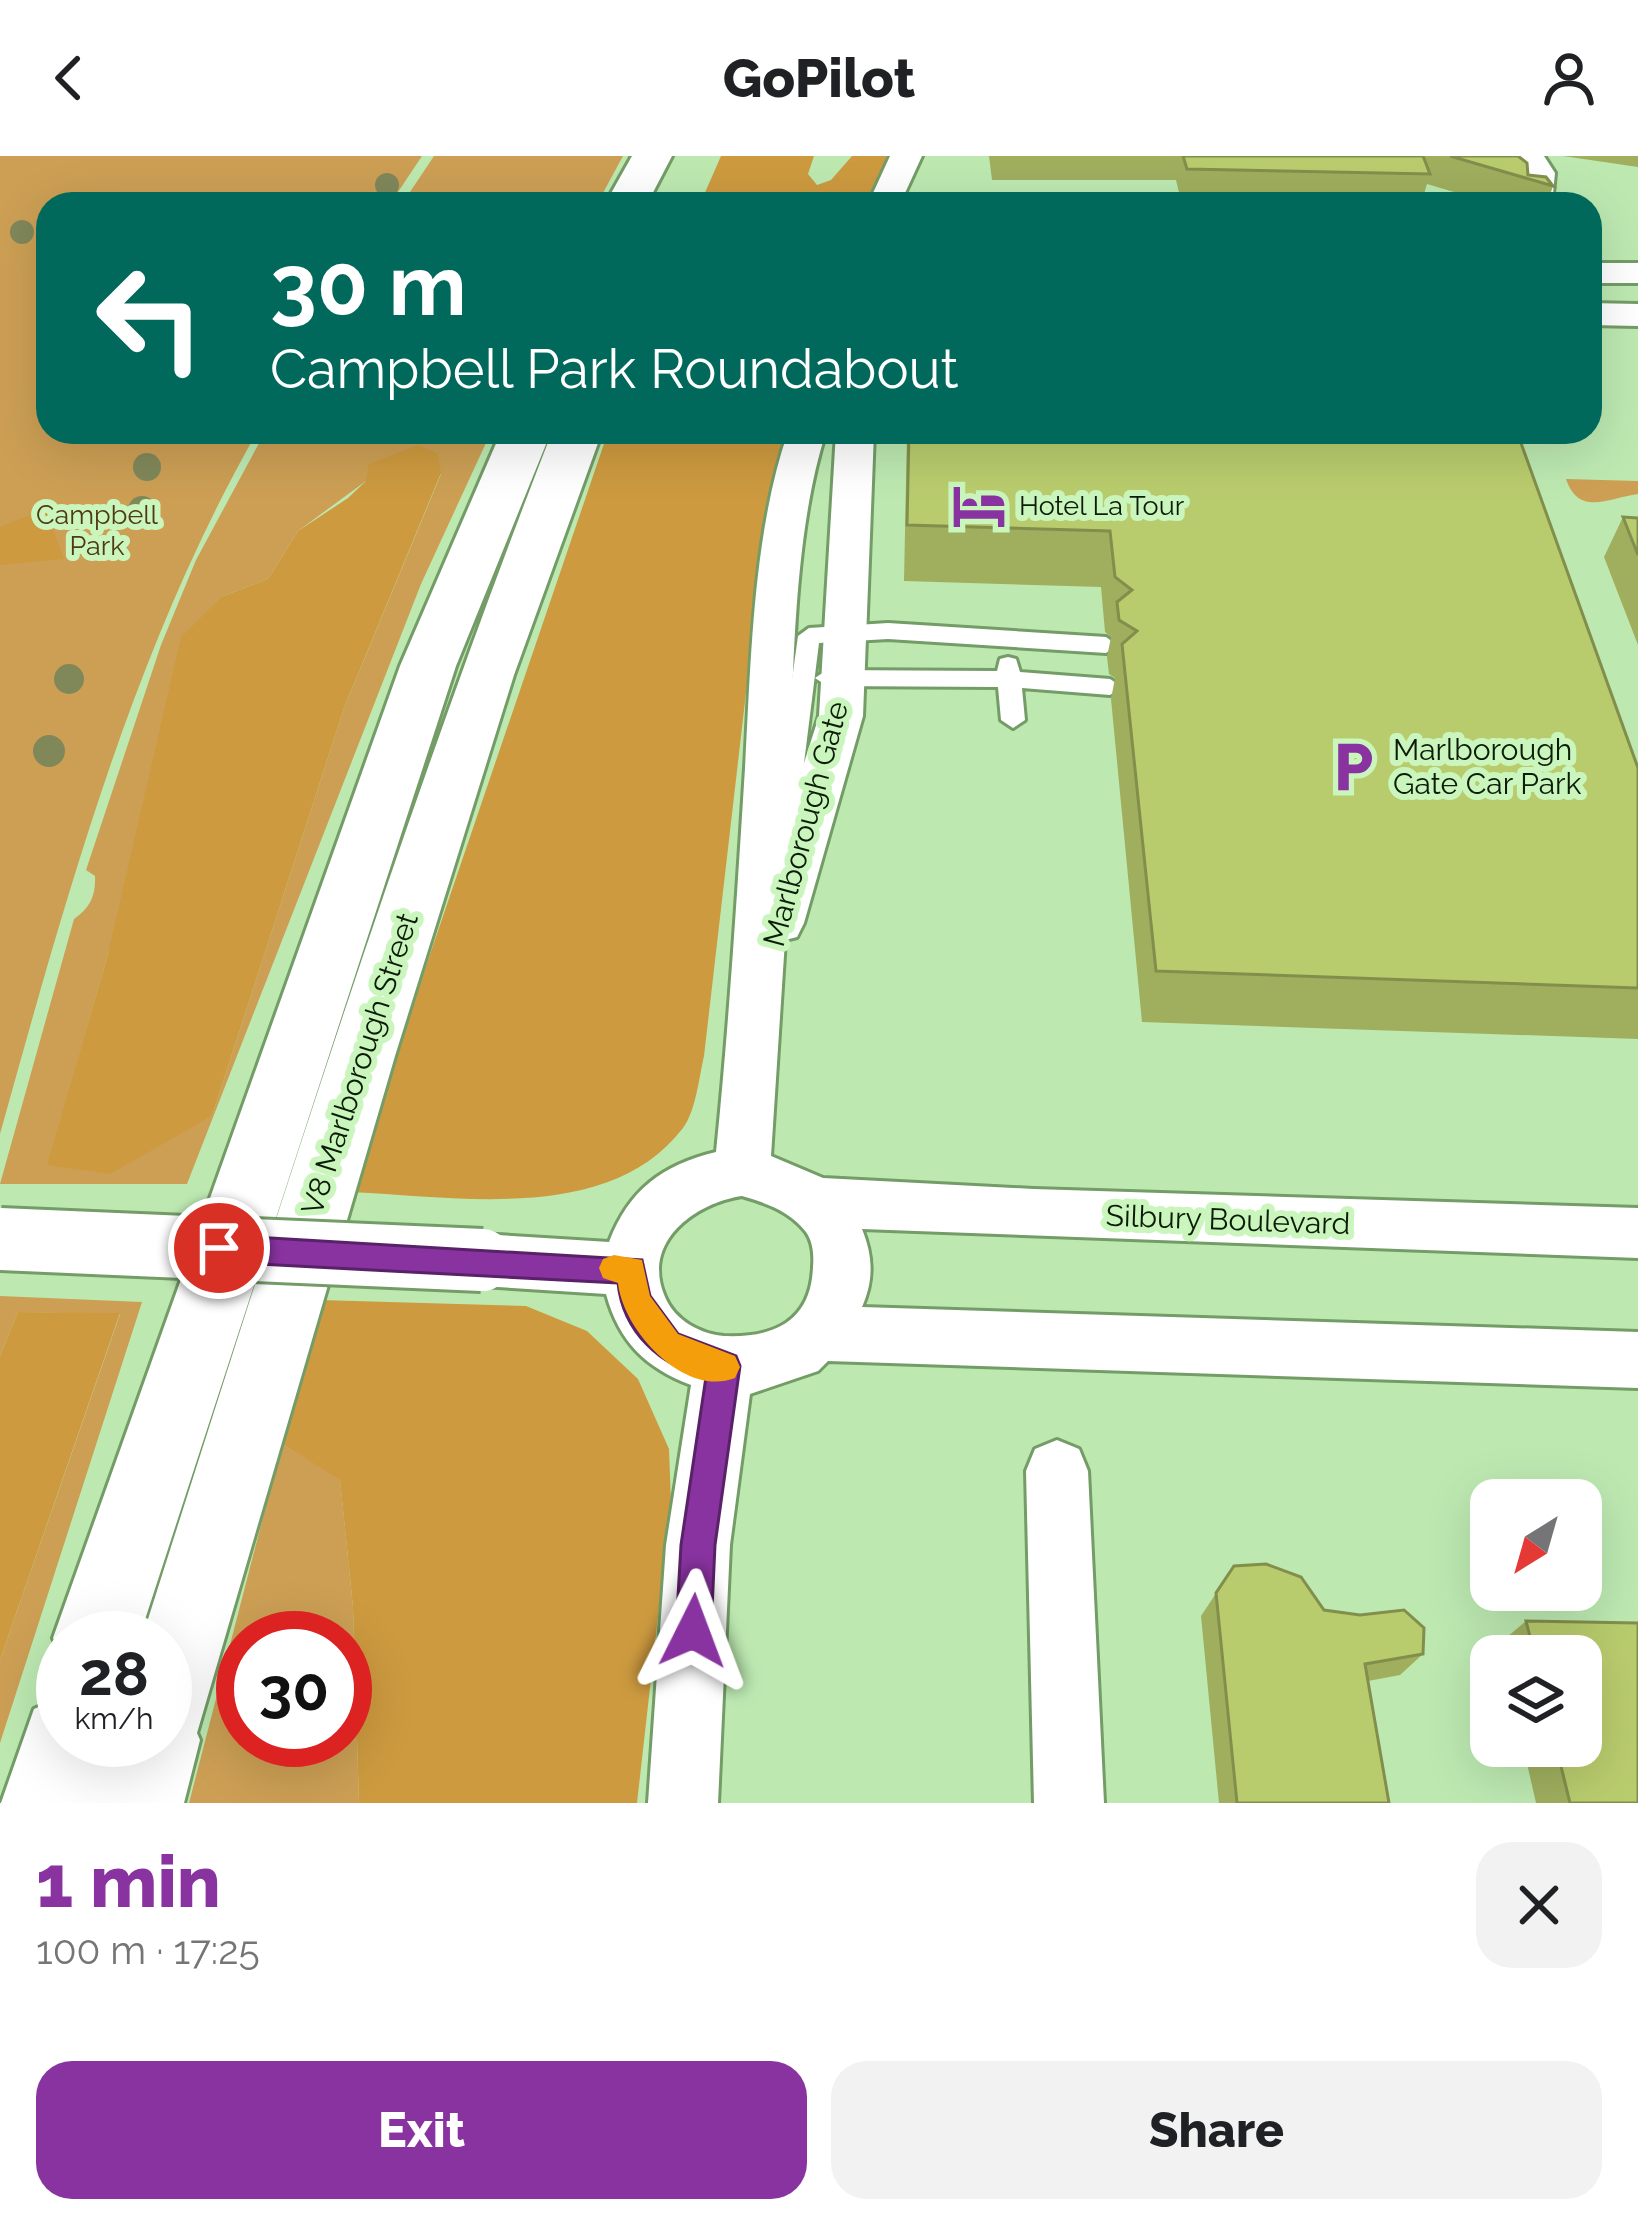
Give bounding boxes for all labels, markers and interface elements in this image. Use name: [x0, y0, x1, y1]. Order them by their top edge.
icon: back: [36, 45, 102, 111]
icon: person: [1536, 45, 1602, 111]
text: GoPilot: [723, 46, 915, 110]
text: 30 m: [270, 236, 467, 335]
icon: left: [72, 240, 228, 396]
text: Campbell Park Roundabout: [270, 337, 959, 401]
hotel icon: Hotel La Tour: [950, 477, 1008, 535]
place label: Hotel La Tour: [1019, 490, 1185, 521]
park label: Campbell Park: [36, 499, 159, 561]
street label: Marlborough Gate: [756, 698, 855, 950]
place label: Marlborough Gate Car Park: [1393, 732, 1582, 801]
parking icon: Marlborough Gate Car Park: [1324, 738, 1382, 796]
street label: V8 Marlborough Street: [294, 908, 425, 1219]
pin: [168, 1197, 270, 1299]
street label: Silbury Boulevard: [1105, 1198, 1351, 1241]
icon: arrive: [186, 1215, 252, 1281]
north arrow: [1470, 1479, 1602, 1611]
map controls: [1470, 1479, 1602, 1767]
position arrow: [630, 1568, 756, 1694]
speed limit sign: 30: [216, 1611, 372, 1767]
button: layers: [1470, 1635, 1602, 1767]
text: 28: [79, 1639, 149, 1709]
text: km/h: [74, 1701, 154, 1736]
text: 1 min: [36, 1839, 221, 1924]
button: close: [1476, 1842, 1602, 1968]
text: 100 m · 17:25: [36, 1927, 260, 1973]
button: Exit: [36, 2061, 807, 2199]
button: Share: [831, 2061, 1602, 2199]

